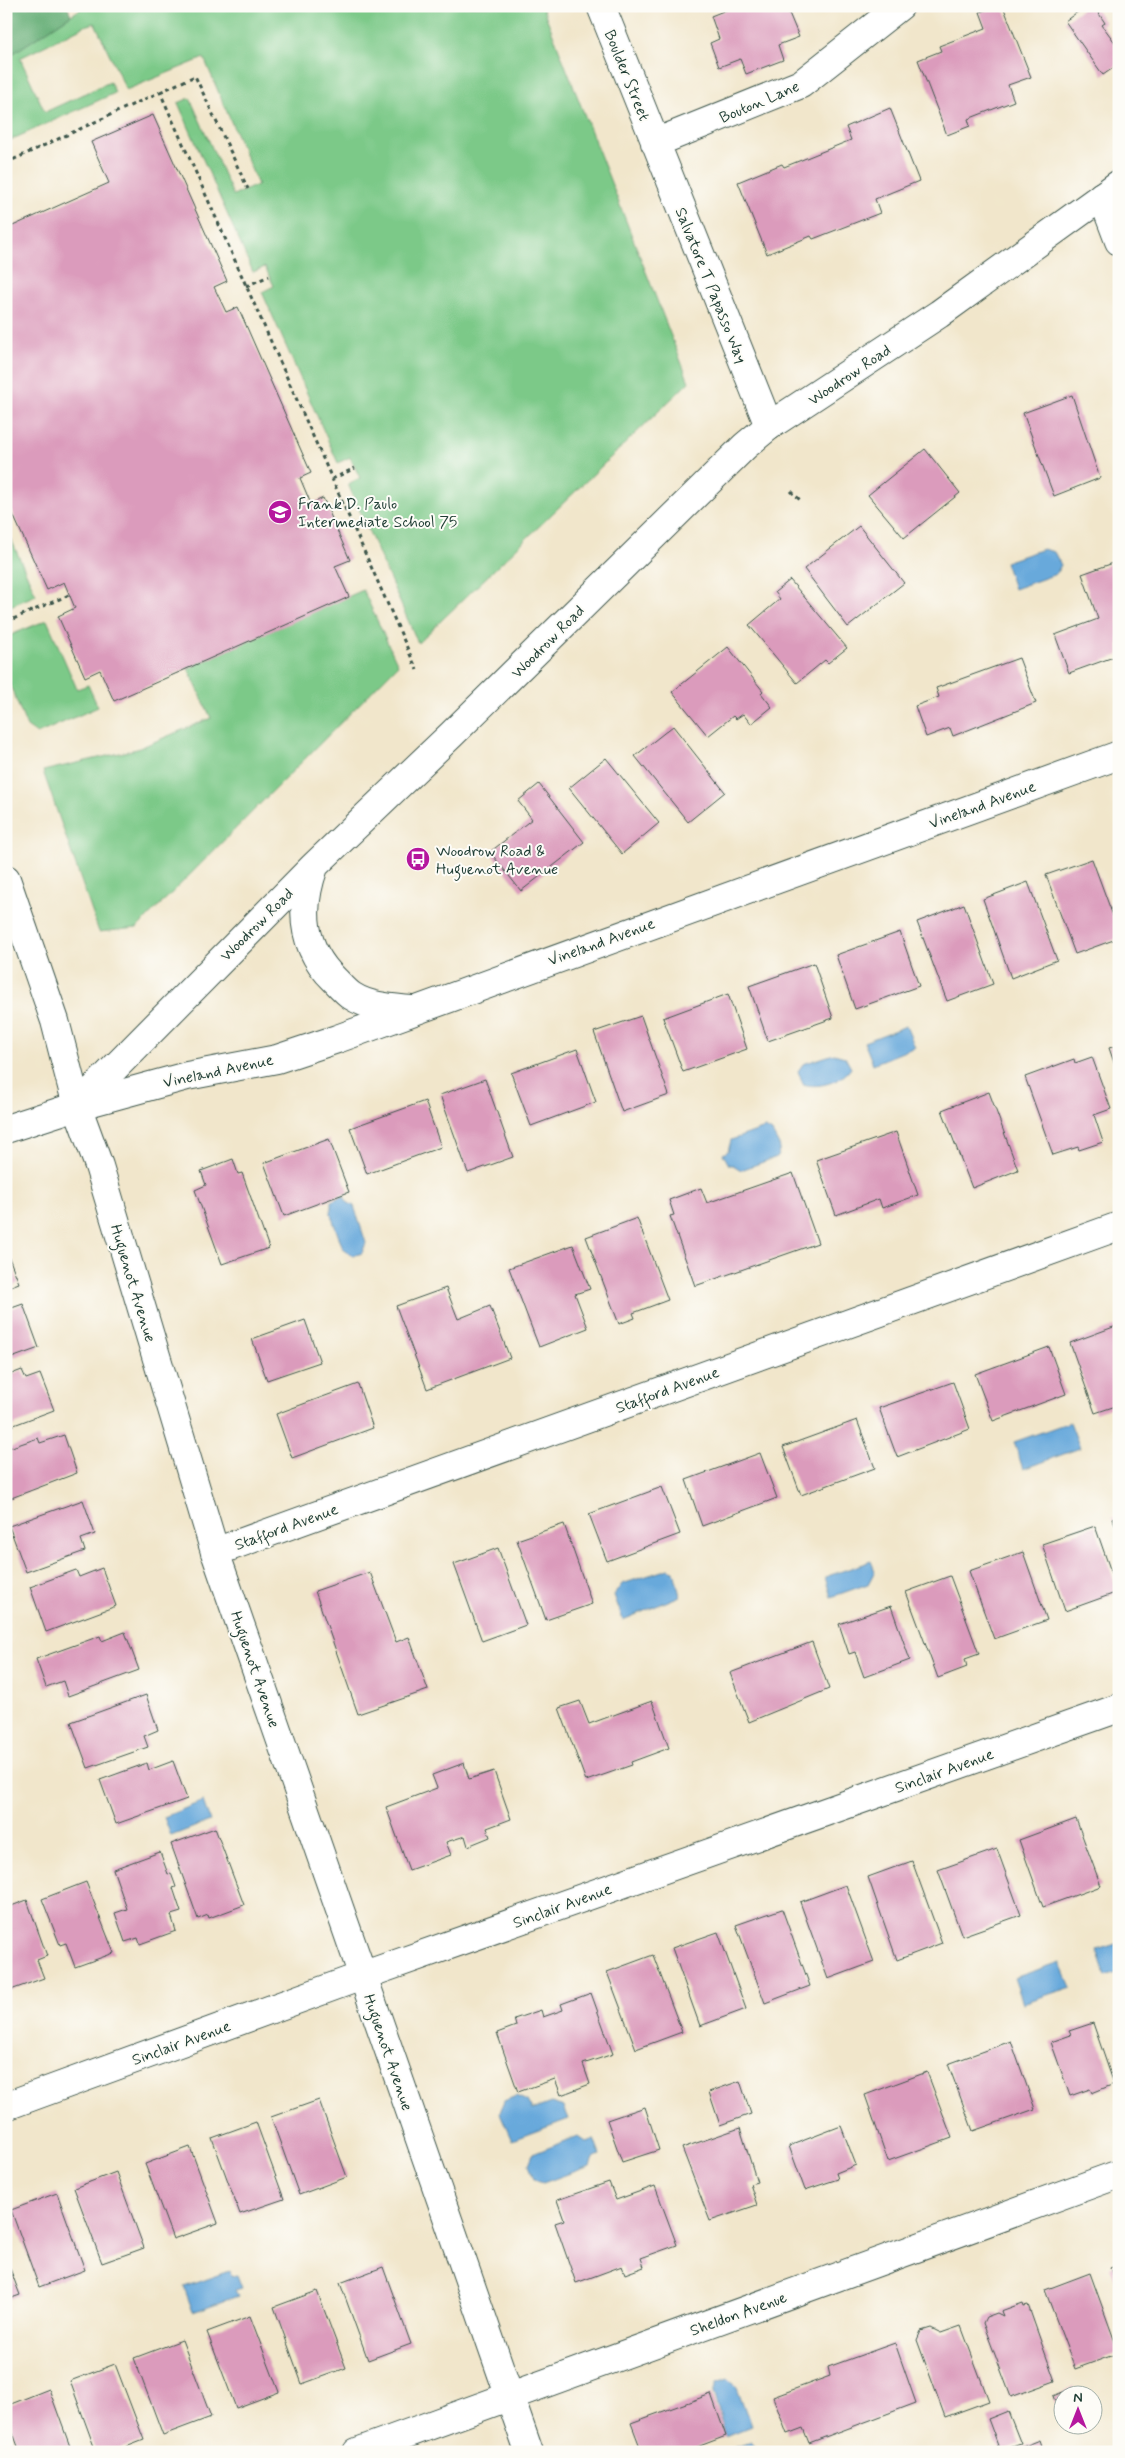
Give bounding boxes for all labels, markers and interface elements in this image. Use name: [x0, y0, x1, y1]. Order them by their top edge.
street label: Boulder Street: [599, 27, 654, 124]
street label: Bouton Lane: [716, 76, 803, 129]
street label: Salvatore T Papasso Way: [670, 204, 752, 367]
street label: Woodrow Road: [804, 340, 895, 411]
place label: Frank D. Paulo Intermediate School 75: [298, 494, 457, 533]
school or university icon: Frank D. Paulo Intermediate School 75: [267, 499, 293, 525]
street label: Woodrow Road: [507, 601, 589, 683]
street label: Vineland Avenue: [926, 776, 1039, 835]
place label: Woodrow Road & Huguenot Avenue: [436, 841, 558, 881]
bus stop icon: Woodrow Road & Huguenot Avenue: [405, 846, 431, 872]
street label: Woodrow Road: [216, 884, 298, 966]
street label: Vineland Avenue: [545, 913, 658, 972]
street label: Vineland Avenue: [161, 1049, 276, 1093]
street label: Huguenot Avenue: [104, 1222, 160, 1345]
street label: Stafford Avenue: [613, 1362, 723, 1421]
street label: Stafford Avenue: [232, 1499, 342, 1558]
street label: Huguenot Avenue: [224, 1608, 284, 1731]
street label: Sinclair Avenue: [892, 1744, 997, 1799]
street label: Sinclair Avenue: [510, 1879, 615, 1934]
street label: Huguenot Avenue: [357, 1991, 417, 2114]
street label: Sinclair Avenue: [129, 2016, 234, 2071]
street label: Sheldon Avenue: [687, 2287, 790, 2342]
north arrow: [1052, 2386, 1102, 2436]
text: N: [1073, 2389, 1083, 2407]

